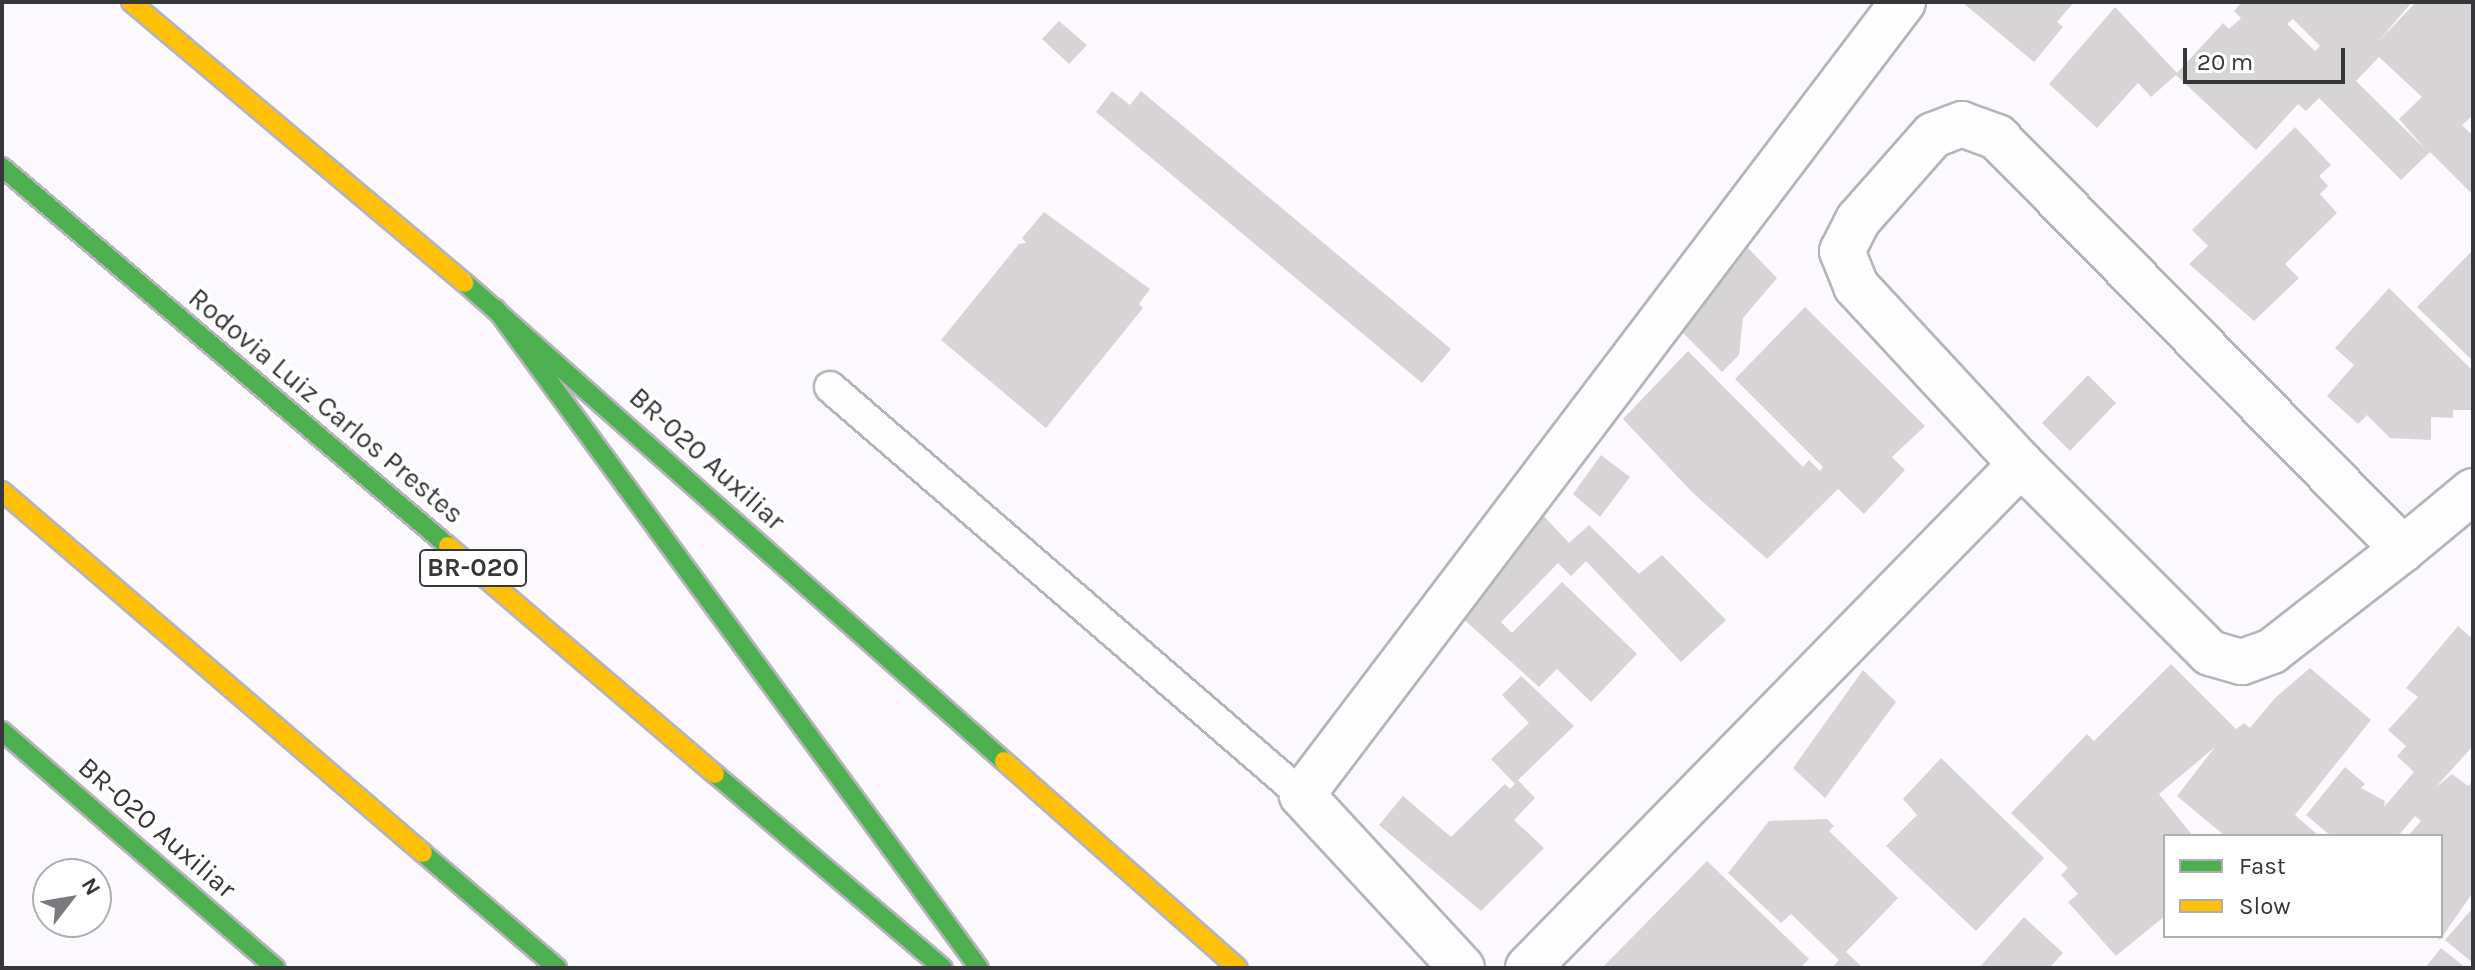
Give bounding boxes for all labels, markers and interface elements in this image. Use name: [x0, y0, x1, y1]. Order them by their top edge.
scale bar: [2187, 32, 2349, 82]
text: 20 m: [2197, 48, 2253, 76]
street label: Rodovia Luiz Carlos Prestes: [182, 281, 470, 531]
street label: BR-020 Auxiliar: [622, 380, 792, 538]
road number: BR-020: [419, 546, 527, 590]
street label: BR-020 Auxiliar: [71, 750, 243, 906]
legend: [2163, 834, 2443, 938]
text: Fast: [2239, 852, 2286, 880]
north arrow: [32, 858, 112, 938]
text: N: [76, 873, 106, 900]
text: Slow: [2239, 892, 2291, 920]

